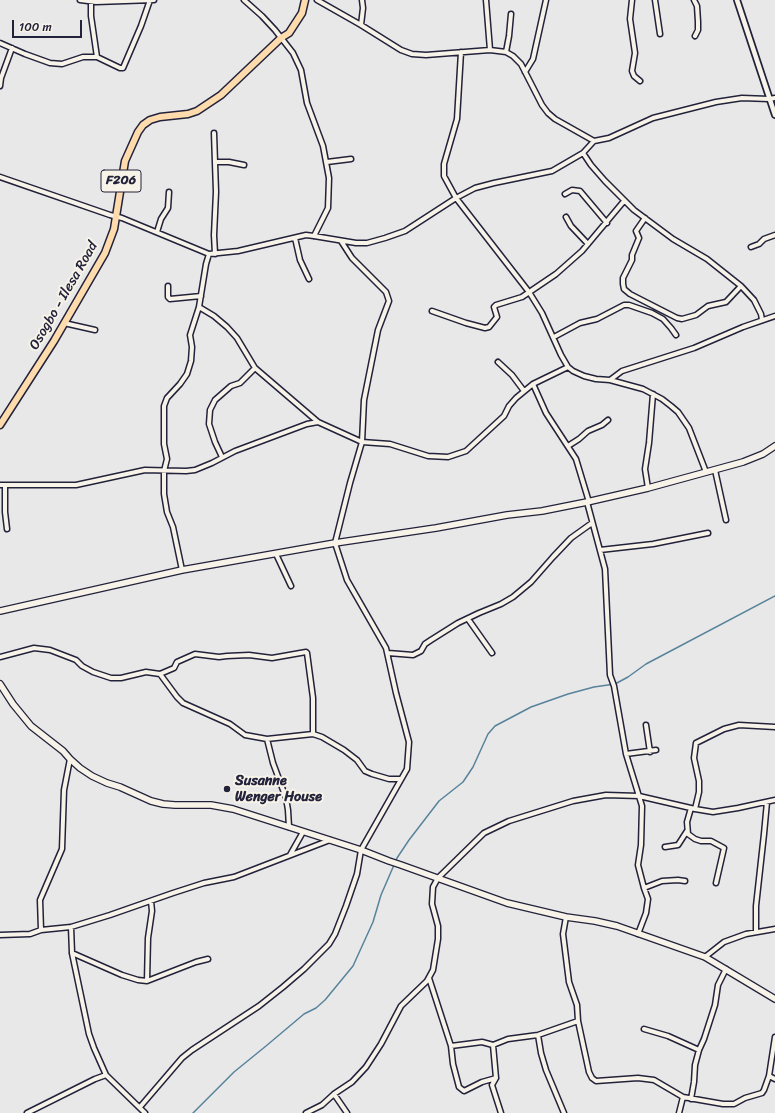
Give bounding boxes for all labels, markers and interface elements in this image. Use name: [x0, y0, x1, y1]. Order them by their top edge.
scale bar: [14, 12, 84, 38]
text: 100 m: [19, 16, 52, 38]
road number: F206: [101, 170, 141, 192]
street label: Osogbo - Ilesa Road: [26, 239, 102, 353]
place label: Susanne Wenger House: [235, 773, 322, 806]
marker: Susanne Wenger House: [222, 784, 232, 794]

